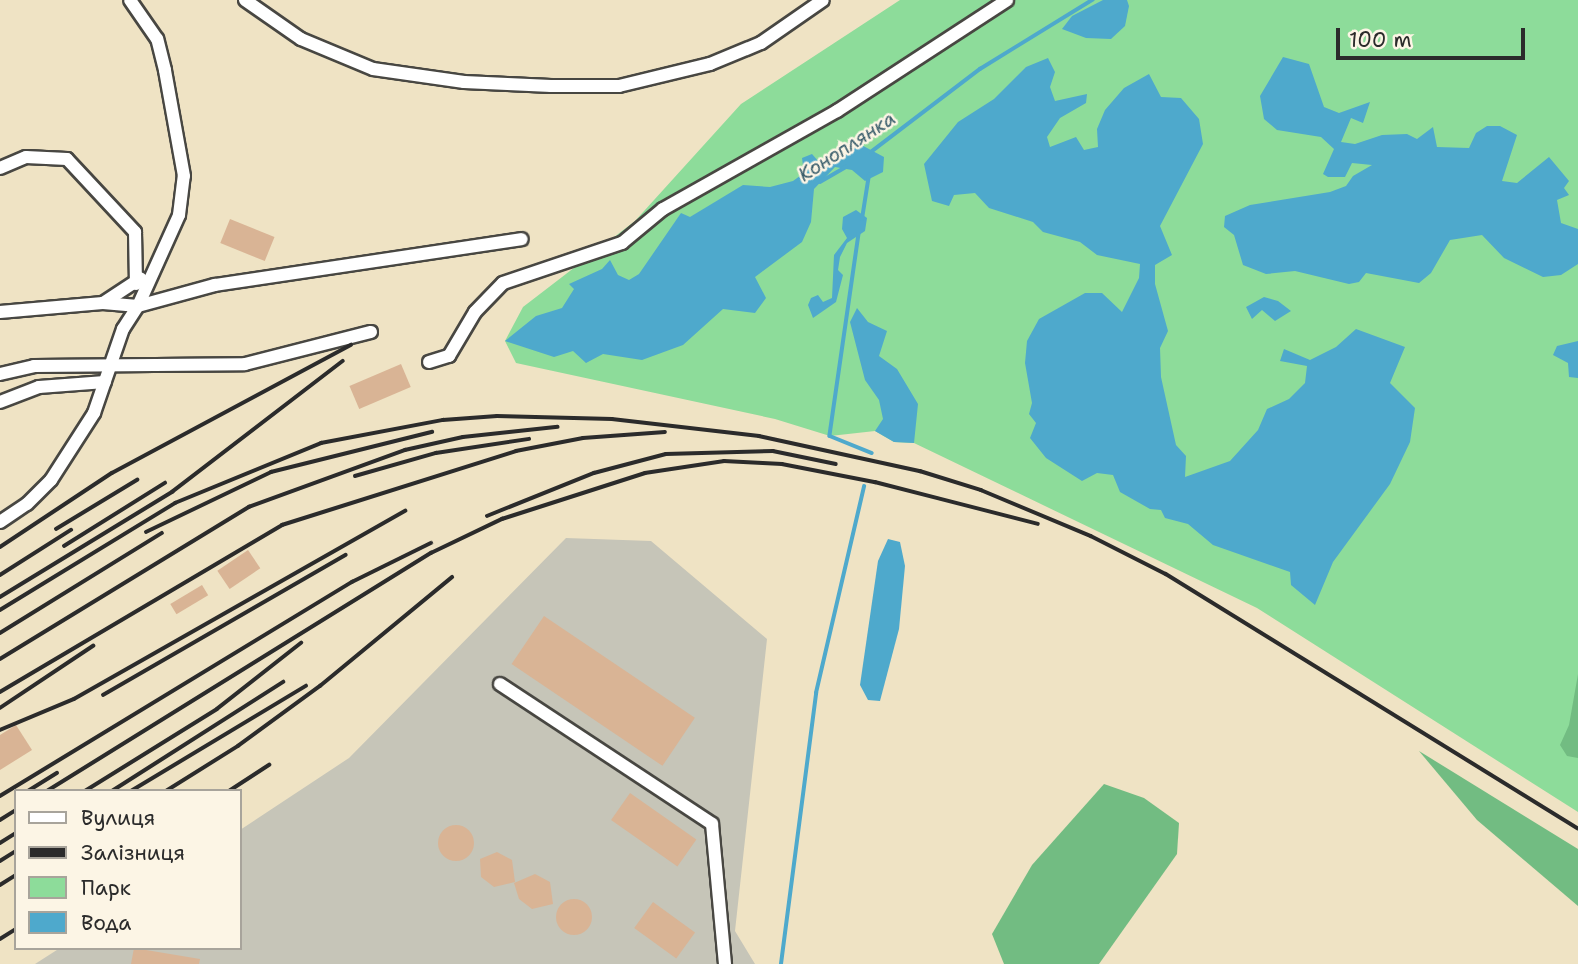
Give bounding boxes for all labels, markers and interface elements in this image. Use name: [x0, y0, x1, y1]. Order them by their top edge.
scale bar: [1340, 14, 1529, 58]
text: 100 m: [1349, 26, 1412, 54]
water label: Коноплянка: [794, 107, 900, 187]
legend: [14, 789, 242, 950]
text: Вулиця: [81, 804, 155, 832]
text: Залізниця: [81, 839, 185, 867]
text: Парк: [81, 874, 131, 902]
text: Вода: [81, 909, 131, 937]

